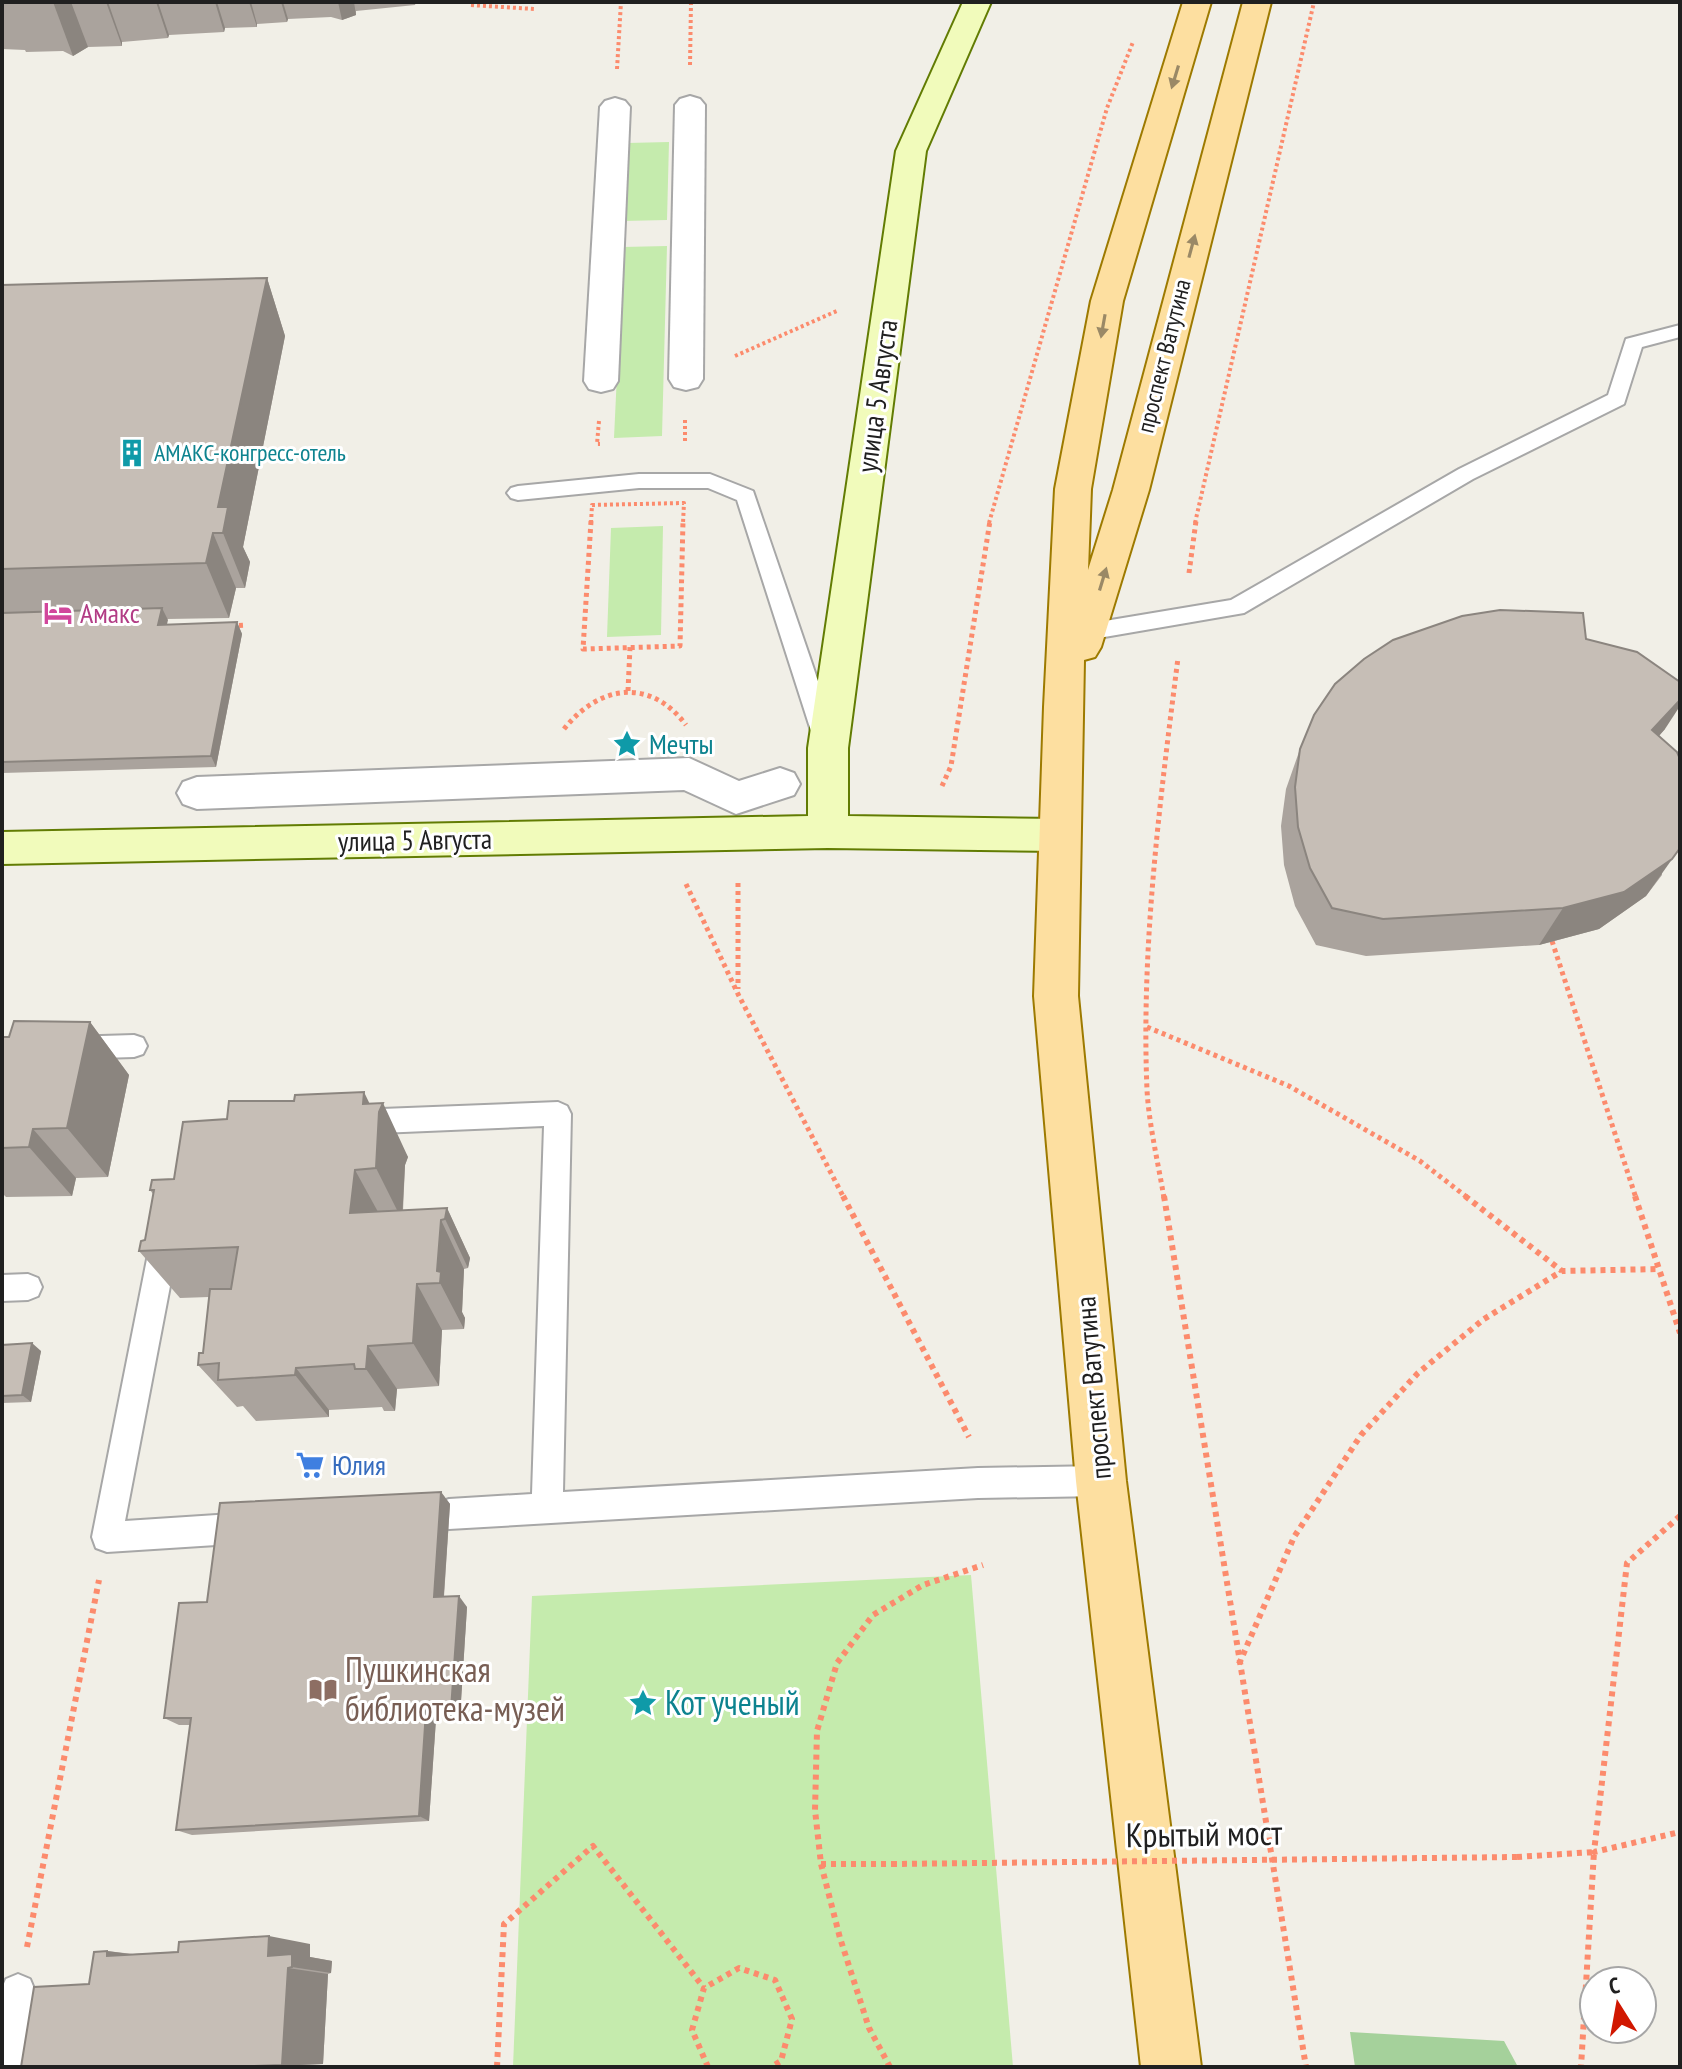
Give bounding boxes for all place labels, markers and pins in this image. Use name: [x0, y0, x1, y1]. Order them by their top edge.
place label: АМАКС-конгресс-отель: [154, 437, 346, 468]
building icon: АМАКС-конгресс-отель: [117, 438, 147, 468]
place label: Амакс: [80, 594, 140, 631]
hotel icon: Амакс: [43, 598, 73, 628]
place label: Мечты: [649, 725, 714, 762]
place icon: Мечты: [612, 729, 642, 759]
place label: Юлия: [332, 1446, 386, 1483]
supermarket icon: Юлия: [295, 1450, 325, 1480]
place label: Пушкинская библиотека-музей: [345, 1647, 565, 1730]
library icon: Пушкинская библиотека-музей: [308, 1675, 338, 1705]
place label: Кот ученый: [665, 1680, 800, 1724]
place icon: Кот ученый: [628, 1688, 658, 1718]

